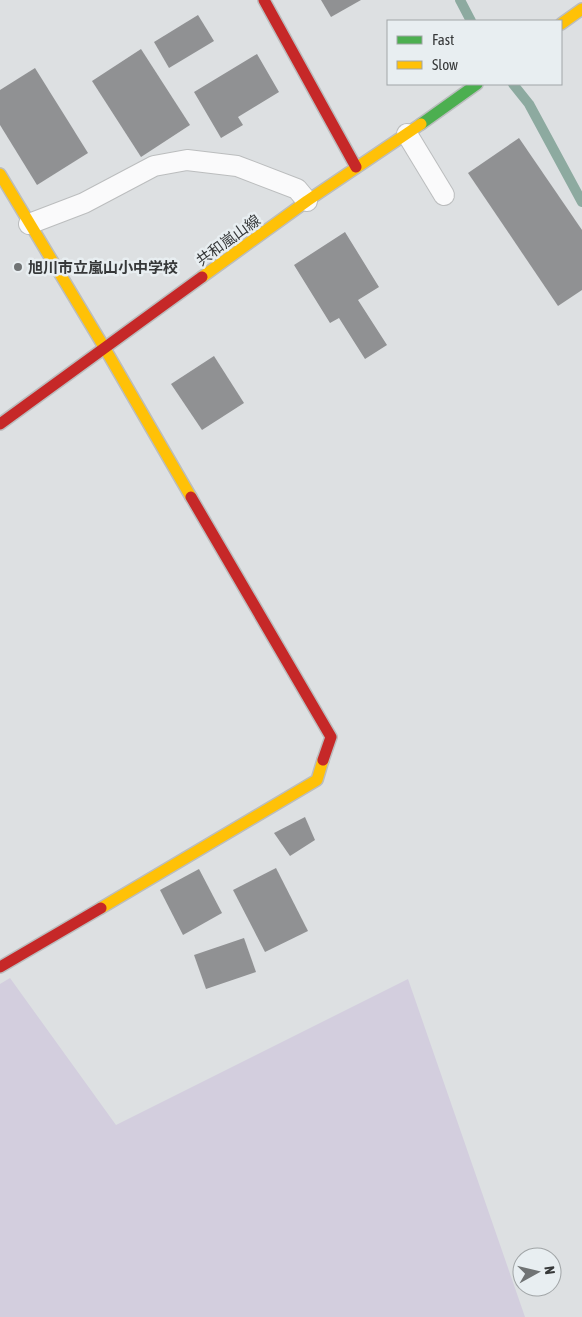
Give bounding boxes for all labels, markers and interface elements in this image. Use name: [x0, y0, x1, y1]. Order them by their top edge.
legend: [387, 20, 562, 85]
text: Fast: [432, 31, 454, 48]
text: Slow: [432, 56, 458, 73]
street label: 共和嵐山線: [193, 211, 263, 269]
place label: 旭川市立嵐山小中学校: [28, 259, 178, 276]
marker: 旭川市立嵐山小中学校: [12, 261, 24, 273]
north arrow: [512, 1247, 562, 1297]
text: N: [541, 1265, 558, 1275]

